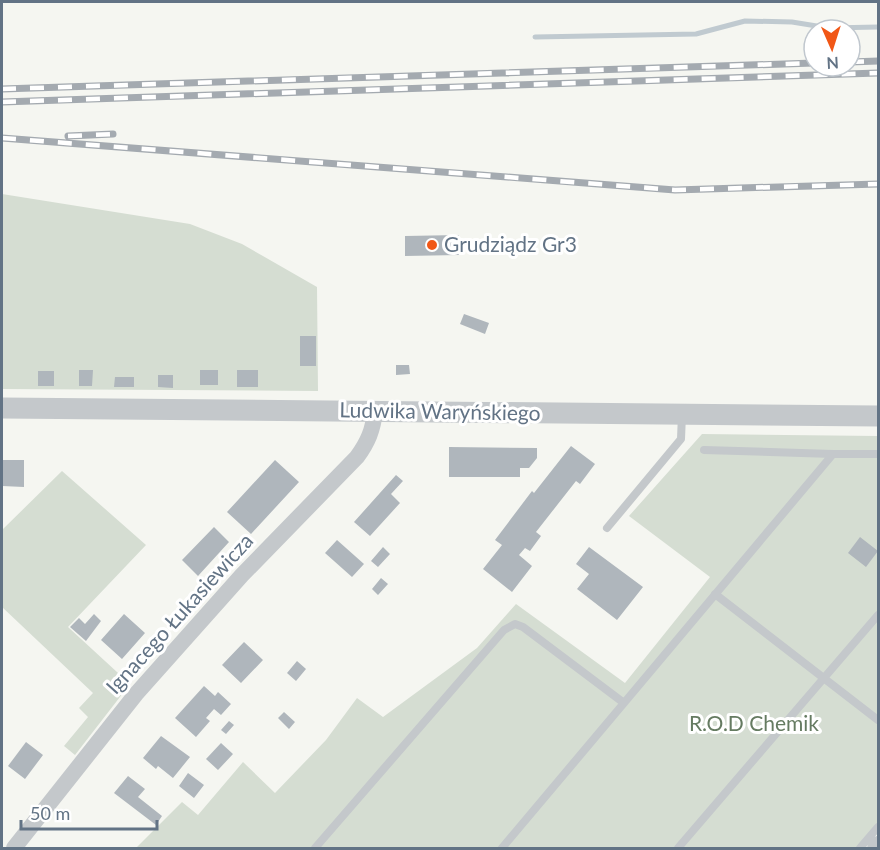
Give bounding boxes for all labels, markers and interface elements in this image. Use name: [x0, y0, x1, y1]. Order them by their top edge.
north arrow: [802, 18, 862, 78]
text: N: [826, 54, 839, 73]
place label: Grudziądz Gr3: [444, 231, 577, 256]
marker: Grudziądz Gr3: [425, 238, 439, 252]
street label: Ludwika Waryńskiego: [339, 396, 541, 425]
street label: Ignacego Łukasiewicza: [100, 528, 258, 698]
park label: R.O.D Chemik: [689, 710, 819, 735]
scale bar: [21, 793, 158, 831]
text: 50 m: [30, 802, 70, 824]

